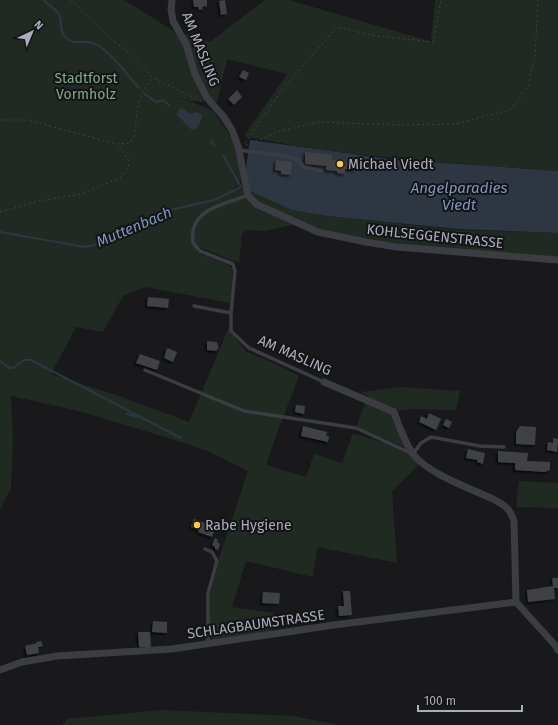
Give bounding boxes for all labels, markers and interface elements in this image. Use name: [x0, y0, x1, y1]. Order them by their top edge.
street label: AM MASLING: [178, 10, 223, 89]
north arrow: [12, 12, 52, 52]
text: N: [31, 18, 46, 32]
park label: Stadtforst Vormholz: [54, 70, 119, 103]
place label: Michael Viedt: [348, 156, 435, 173]
marker: Michael Viedt: [335, 159, 345, 169]
water label: Angelparadies Viedt: [410, 179, 507, 214]
water label: Muttenbach: [94, 203, 174, 251]
street label: KOHLSEGGENSTRASSE: [366, 221, 504, 252]
street label: AM MASLING: [255, 332, 334, 379]
place label: Rabe Hygiene: [205, 517, 292, 534]
marker: Rabe Hygiene: [192, 520, 202, 530]
street label: SCHLAGBAUMSTRASSE: [186, 606, 326, 643]
scale bar: [418, 687, 522, 713]
text: 100 m: [424, 694, 456, 708]

